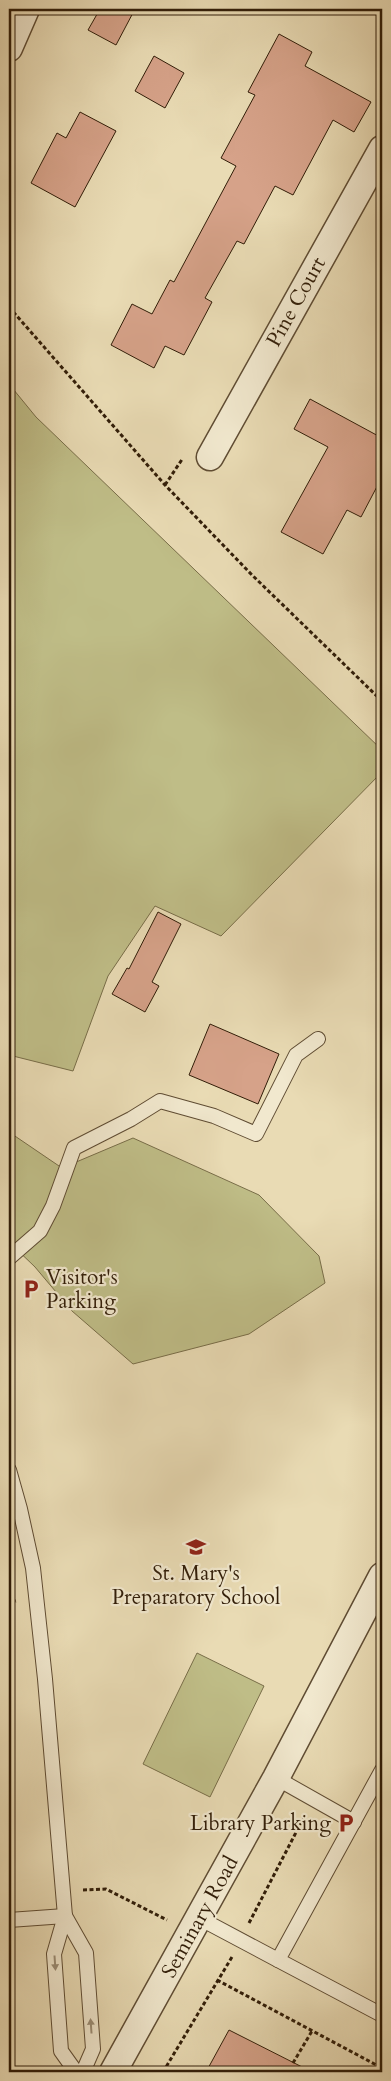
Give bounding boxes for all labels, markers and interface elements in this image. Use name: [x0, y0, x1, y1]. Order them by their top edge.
street label: Pine Court: [259, 252, 333, 352]
place label: Visitor's Parking: [46, 1263, 118, 1316]
parking icon: Visitor's Parking: [20, 1278, 42, 1300]
school or university icon: St. Mary's Preparatory School: [185, 1536, 207, 1558]
place label: St. Mary's Preparatory School: [112, 1559, 280, 1612]
place label: Library Parking: [190, 1809, 331, 1838]
parking icon: Library Parking: [335, 1812, 357, 1834]
street label: Seminary Road: [155, 1851, 245, 1983]
one-way arrow: [51, 1956, 59, 1972]
one-way arrow: [87, 2017, 95, 2033]

